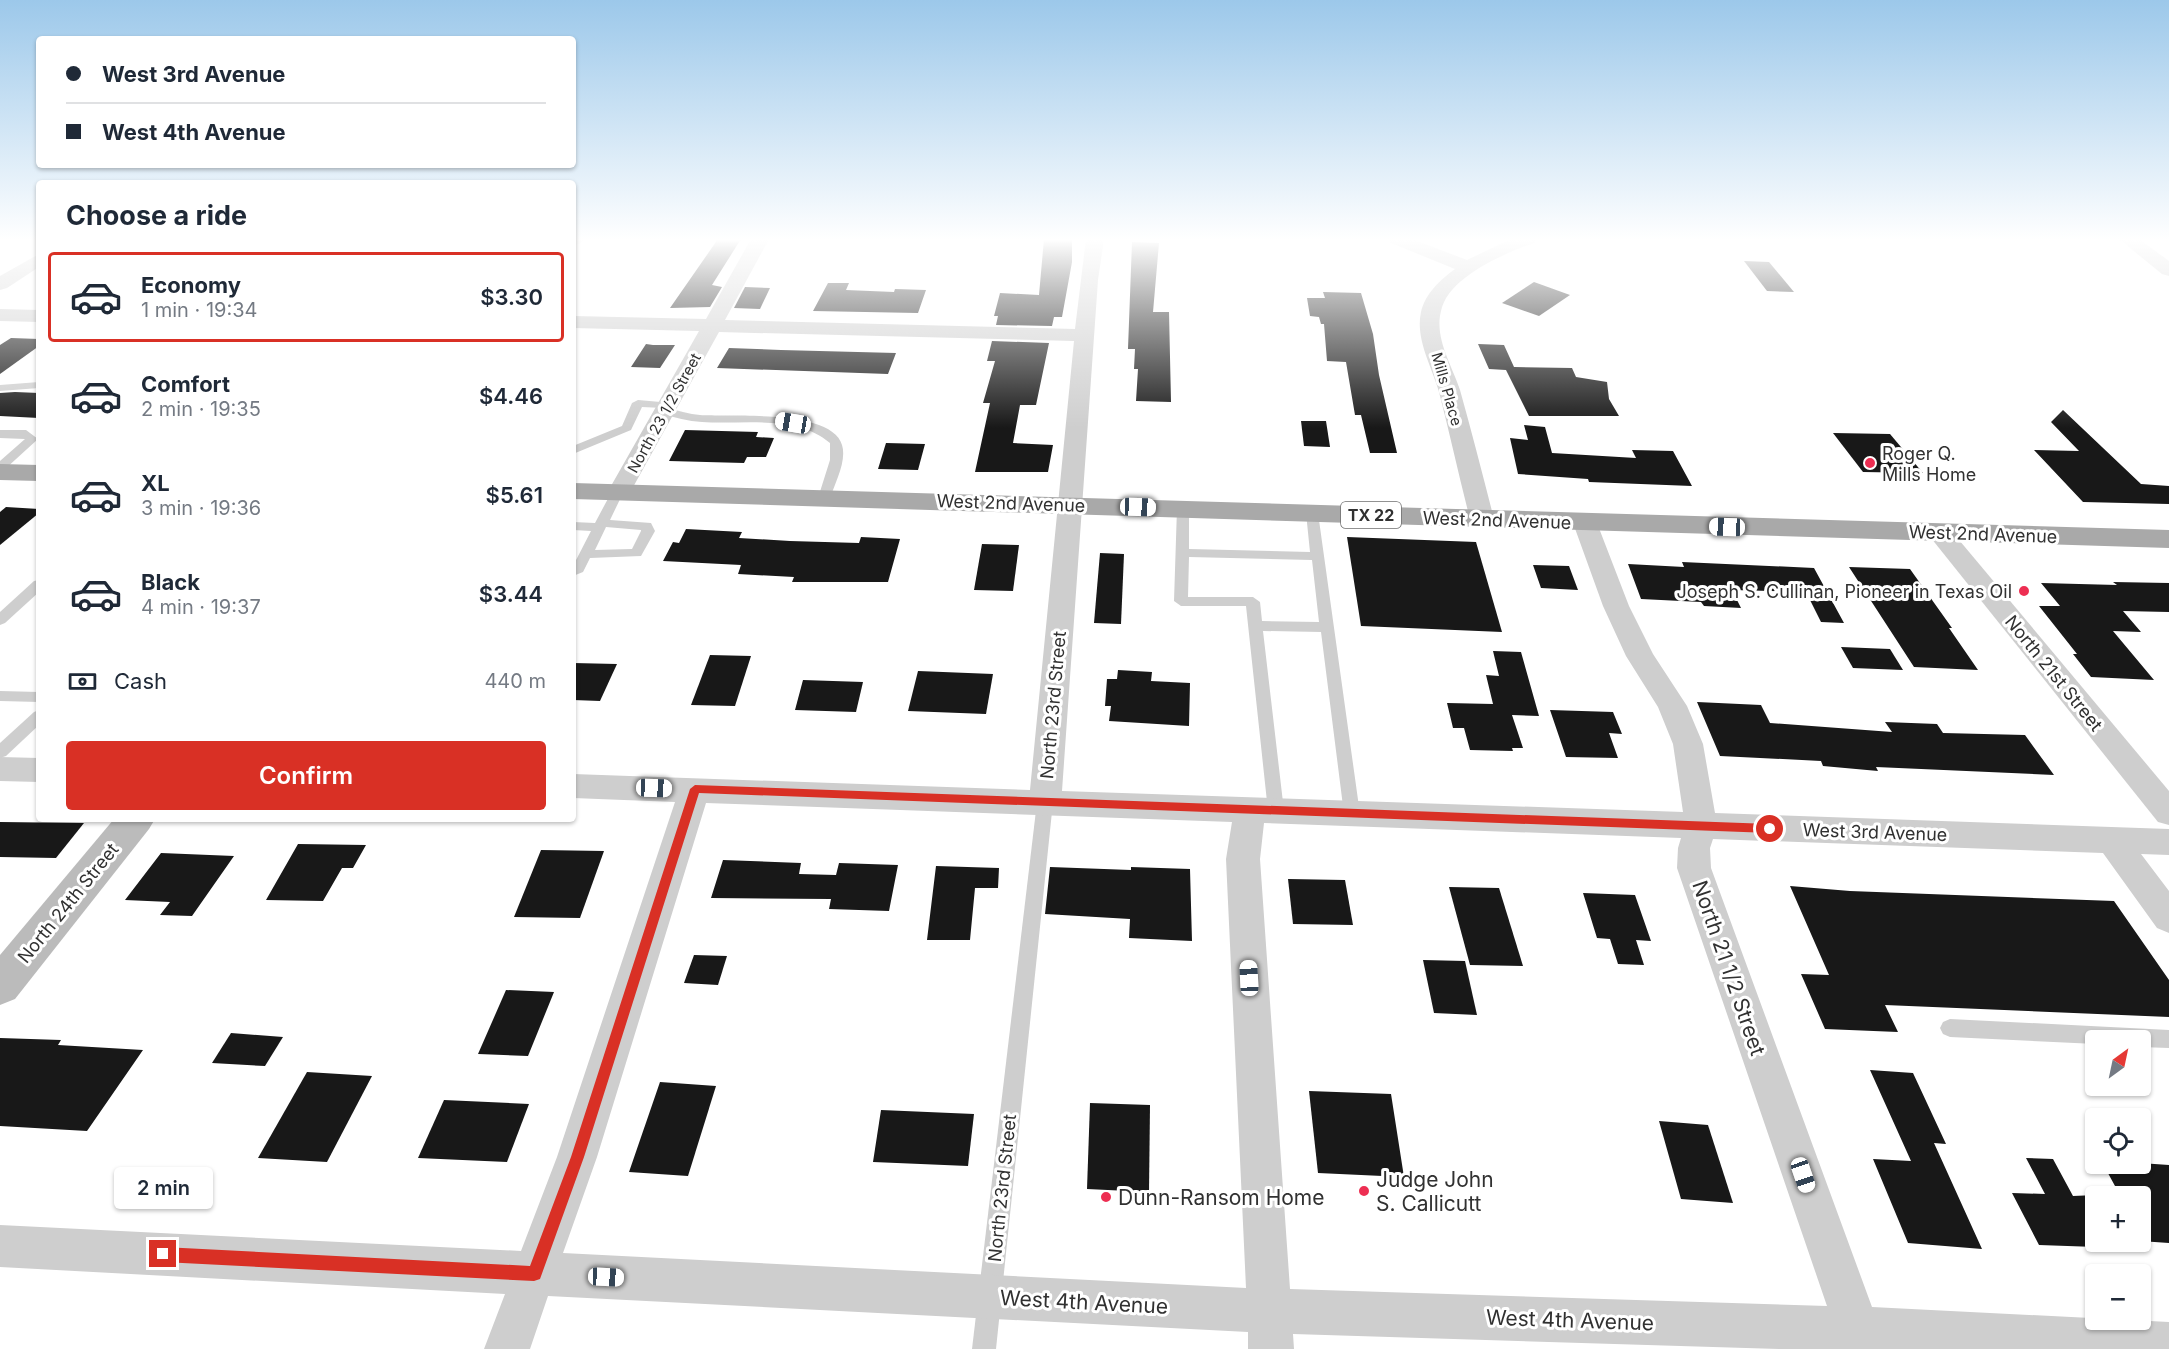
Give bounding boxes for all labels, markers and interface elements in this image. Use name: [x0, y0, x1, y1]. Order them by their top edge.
text: West 3rd Avenue: [102, 61, 285, 87]
text: West 4th Avenue: [102, 119, 286, 145]
text: Choose a ride: [66, 199, 247, 232]
icon: car: [69, 270, 123, 324]
text: Economy: [141, 272, 241, 298]
text: $3.30: [480, 284, 543, 310]
text: 1 min · 19:34: [141, 298, 258, 322]
street label: North 23 1/2 Street: [623, 350, 705, 476]
street label: Mills Place: [1427, 350, 1467, 428]
icon: car: [69, 369, 123, 423]
text: Comfort: [141, 371, 230, 397]
text: $4.46: [479, 383, 543, 409]
text: 2 min · 19:35: [141, 397, 261, 421]
car: [774, 411, 812, 435]
place label: Roger Q. Mills Home: [1882, 443, 1976, 485]
marker: Roger Q. Mills Home: [1863, 456, 1877, 470]
icon: car: [69, 468, 123, 522]
text: XL: [141, 470, 170, 496]
text: $5.61: [486, 482, 543, 508]
street label: West 2nd Avenue: [936, 490, 1086, 516]
text: 3 min · 19:36: [141, 496, 261, 520]
car: [1120, 497, 1156, 517]
road number: TX 22: [1341, 502, 1401, 528]
street label: West 2nd Avenue: [1422, 507, 1572, 533]
car: [1709, 517, 1745, 537]
street label: West 2nd Avenue: [1908, 521, 2058, 547]
icon: car: [69, 567, 123, 621]
text: Black: [141, 569, 200, 595]
text: $3.44: [479, 581, 543, 607]
place label: Joseph S. Cullinan, Pioneer in Texas Oil: [1676, 581, 2012, 602]
marker: Joseph S. Cullinan, Pioneer in Texas Oil: [2017, 584, 2031, 598]
text: 4 min · 19:37: [141, 595, 261, 619]
street label: North 21st Street: [2001, 611, 2107, 735]
street label: North 23rd Street: [1036, 630, 1070, 780]
icon: cash: [66, 665, 99, 698]
text: Cash: [114, 668, 167, 694]
text: 440 m: [484, 669, 546, 693]
button: Confirm: [66, 741, 546, 810]
car: [636, 778, 672, 798]
route start: [1756, 815, 1783, 842]
street label: West 3rd Avenue: [1802, 819, 1948, 845]
street label: North 24th Street: [13, 839, 123, 967]
street label: North 21 1/2 Street: [1687, 877, 1771, 1059]
car: [1239, 960, 1259, 996]
north arrow: [2085, 1030, 2151, 1096]
map controls: [2085, 1030, 2151, 1330]
button: locate: [2085, 1108, 2151, 1174]
street label: North 23rd Street: [984, 1113, 1020, 1263]
car: [1789, 1155, 1817, 1195]
callout: 2 min: [114, 1167, 213, 1209]
place label: Judge John S. Callicutt: [1376, 1167, 1494, 1216]
text: 2 min: [137, 1176, 190, 1200]
marker: Judge John S. Callicutt: [1357, 1184, 1371, 1198]
place label: Dunn-Ransom Home: [1118, 1185, 1324, 1210]
button: +: [2085, 1186, 2151, 1252]
marker: Dunn-Ransom Home: [1099, 1190, 1113, 1204]
route end: [149, 1240, 176, 1267]
button: −: [2085, 1264, 2151, 1330]
car: [588, 1267, 624, 1287]
street label: West 4th Avenue: [999, 1285, 1169, 1319]
street label: West 4th Avenue: [1485, 1305, 1655, 1335]

